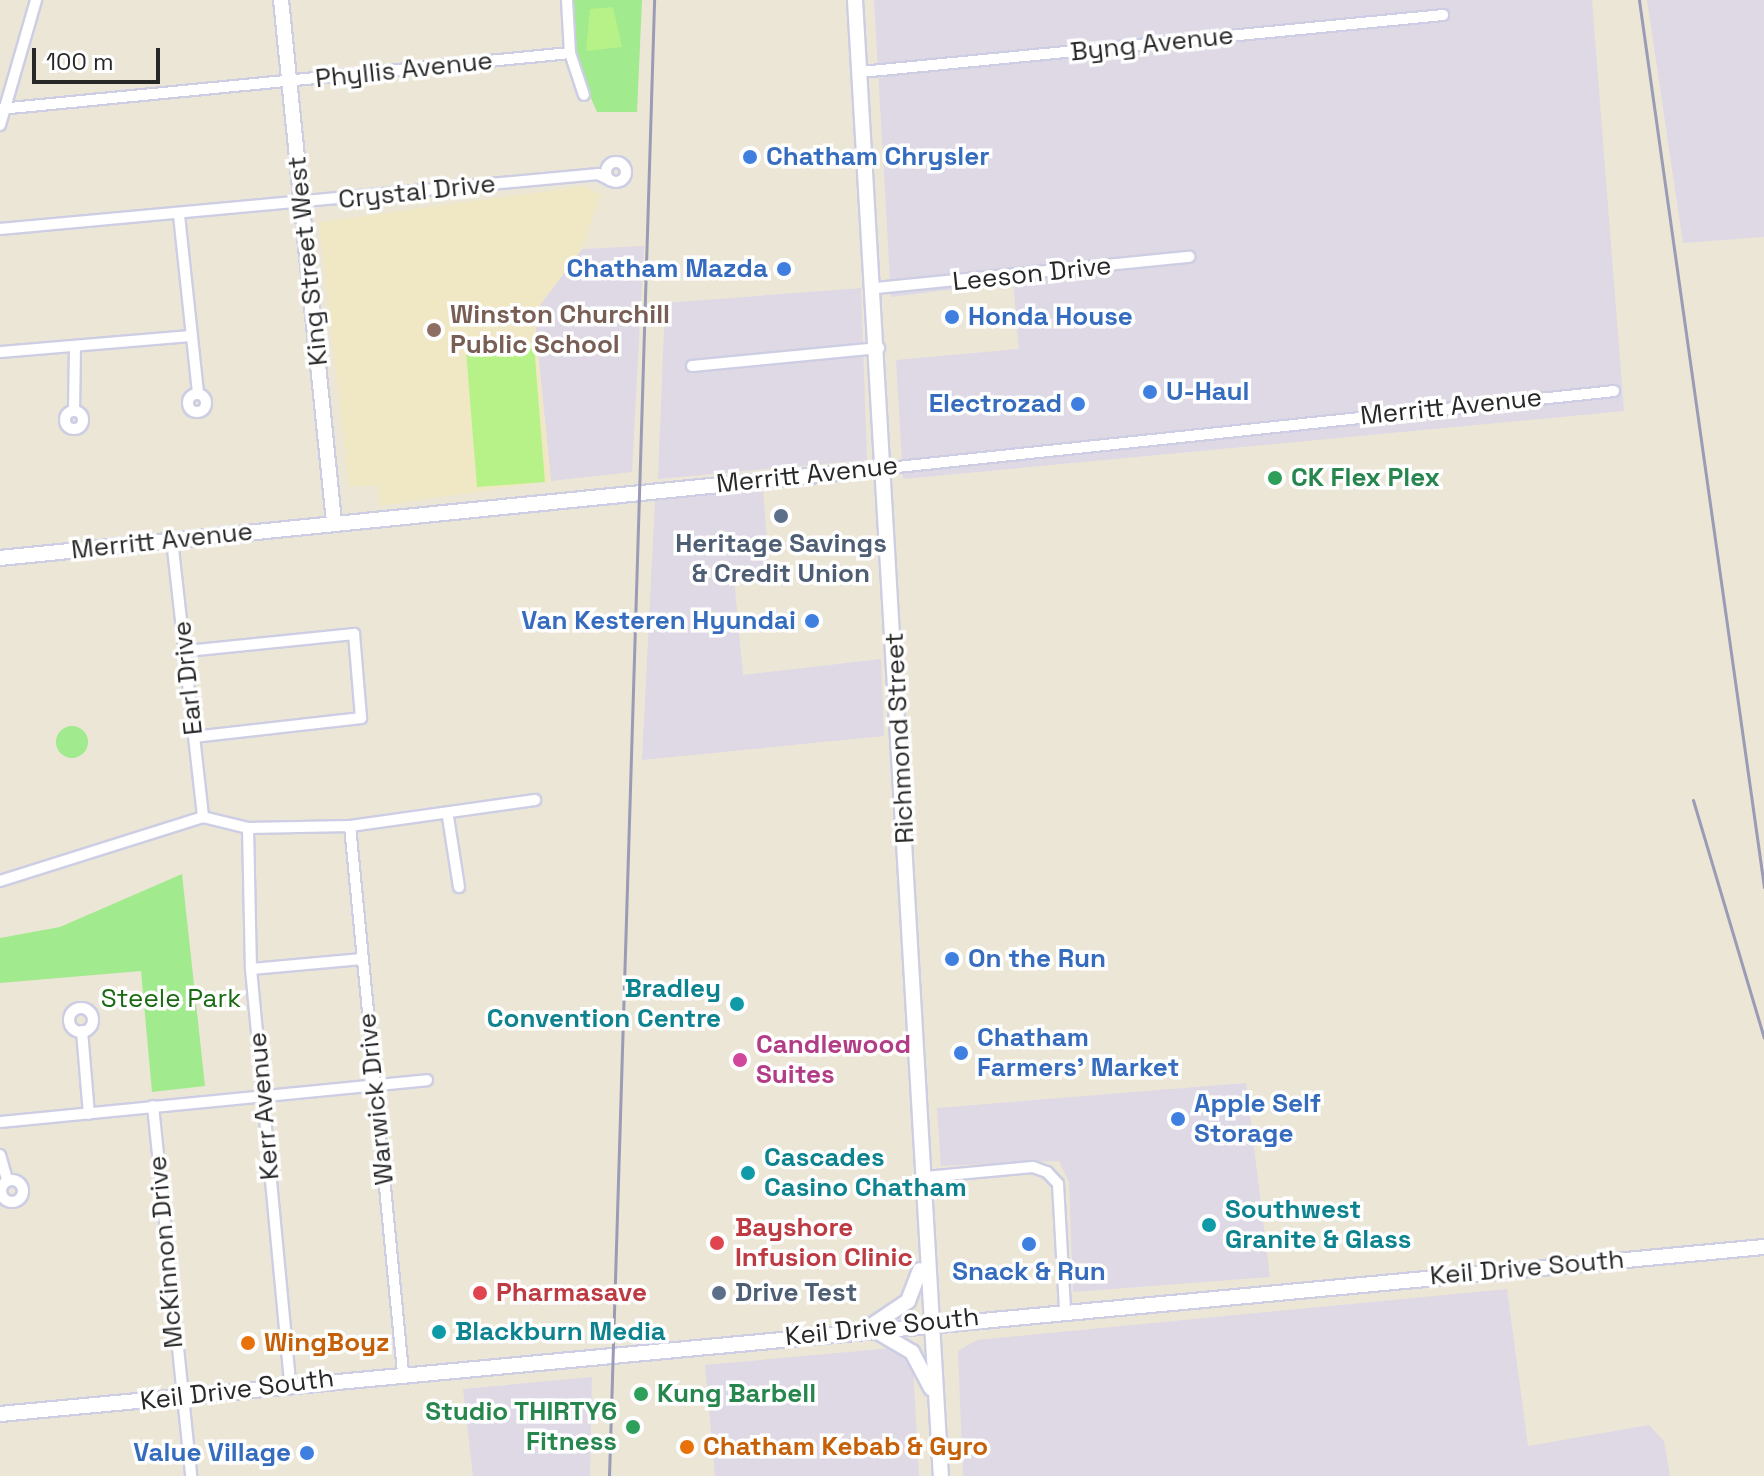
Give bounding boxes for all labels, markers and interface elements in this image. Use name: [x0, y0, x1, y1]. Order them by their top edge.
street label: Byng Avenue: [1069, 20, 1235, 68]
scale bar: [36, 32, 164, 82]
street label: Phyllis Avenue: [314, 45, 494, 95]
text: 100 m: [46, 46, 114, 77]
place label: Chatham Chrysler: [766, 141, 989, 173]
marker: Chatham Chrysler: [741, 148, 759, 166]
street label: King Street West: [281, 155, 335, 367]
street label: Crystal Drive: [337, 168, 497, 216]
street label: Leeson Drive: [951, 250, 1113, 298]
place label: Chatham Mazda: [567, 253, 768, 285]
marker: Chatham Mazda: [775, 260, 793, 278]
place label: Winston Churchill Public School: [450, 299, 670, 360]
place label: Honda House: [968, 301, 1133, 333]
marker: Honda House: [943, 308, 961, 326]
marker: Winston Churchill Public School: [425, 321, 443, 339]
place label: U-Haul: [1166, 376, 1249, 408]
street label: Merritt Avenue: [1359, 382, 1543, 432]
marker: U-Haul: [1141, 383, 1159, 401]
place label: Electrozad: [929, 388, 1062, 420]
marker: Electrozad: [1069, 395, 1087, 413]
street label: Merritt Avenue: [715, 450, 899, 500]
place label: CK Flex Plex: [1291, 462, 1440, 494]
marker: CK Flex Plex: [1266, 469, 1284, 487]
marker: Heritage Savings & Credit Union: [772, 507, 790, 525]
street label: Merritt Avenue: [70, 516, 254, 566]
place label: Heritage Savings & Credit Union: [675, 528, 887, 590]
place label: Van Kesteren Hyundai: [521, 605, 796, 637]
marker: Van Kesteren Hyundai: [803, 612, 821, 630]
street label: Earl Drive: [166, 619, 210, 737]
street label: Richmond Street: [879, 632, 921, 844]
place label: On the Run: [968, 943, 1106, 975]
marker: On the Run: [943, 950, 961, 968]
place label: Bradley Convention Centre: [487, 973, 721, 1034]
park label: Steele Park: [101, 983, 241, 1015]
marker: Bradley Convention Centre: [728, 995, 746, 1013]
street label: Warwick Drive: [351, 1011, 401, 1187]
place label: Chatham Farmers' Market: [977, 1022, 1179, 1084]
place label: Candlewood Suites: [756, 1029, 911, 1090]
street label: Kerr Avenue: [242, 1031, 286, 1181]
marker: Chatham Farmers' Market: [952, 1044, 970, 1062]
marker: Candlewood Suites: [731, 1051, 749, 1069]
place label: Apple Self Storage: [1194, 1088, 1321, 1150]
marker: Apple Self Storage: [1169, 1110, 1187, 1128]
place label: Cascades Casino Chatham: [764, 1142, 967, 1204]
street label: McKinnon Drive: [142, 1154, 190, 1350]
marker: Cascades Casino Chatham: [739, 1164, 757, 1182]
place label: Southwest Granite & Glass: [1225, 1194, 1411, 1256]
place label: Bayshore Infusion Clinic: [735, 1212, 913, 1274]
marker: Southwest Granite & Glass: [1200, 1216, 1218, 1234]
marker: Bayshore Infusion Clinic: [706, 1232, 728, 1254]
marker: Snack & Run: [1020, 1235, 1038, 1253]
street label: Keil Drive South: [1429, 1244, 1625, 1292]
place label: Snack & Run: [952, 1256, 1106, 1288]
place label: Pharmasave: [496, 1277, 647, 1309]
place label: Drive Test: [735, 1277, 858, 1309]
marker: Pharmasave: [471, 1284, 489, 1302]
marker: Drive Test: [710, 1284, 728, 1302]
street label: Keil Drive South: [783, 1301, 981, 1353]
place label: Blackburn Media: [455, 1316, 666, 1348]
marker: Blackburn Media: [430, 1323, 448, 1341]
place label: WingBoyz: [264, 1327, 390, 1359]
marker: WingBoyz: [239, 1334, 257, 1352]
street label: Keil Drive South: [138, 1363, 336, 1417]
place label: Kung Barbell: [657, 1378, 816, 1410]
marker: Kung Barbell: [632, 1385, 650, 1403]
place label: Studio THIRTY6 Fitness: [424, 1396, 617, 1458]
marker: Studio THIRTY6 Fitness: [624, 1418, 642, 1436]
place label: Chatham Kebab & Gyro: [703, 1431, 988, 1463]
place label: Value Village: [133, 1437, 291, 1469]
marker: Chatham Kebab & Gyro: [678, 1438, 696, 1456]
marker: Value Village: [298, 1444, 316, 1462]

